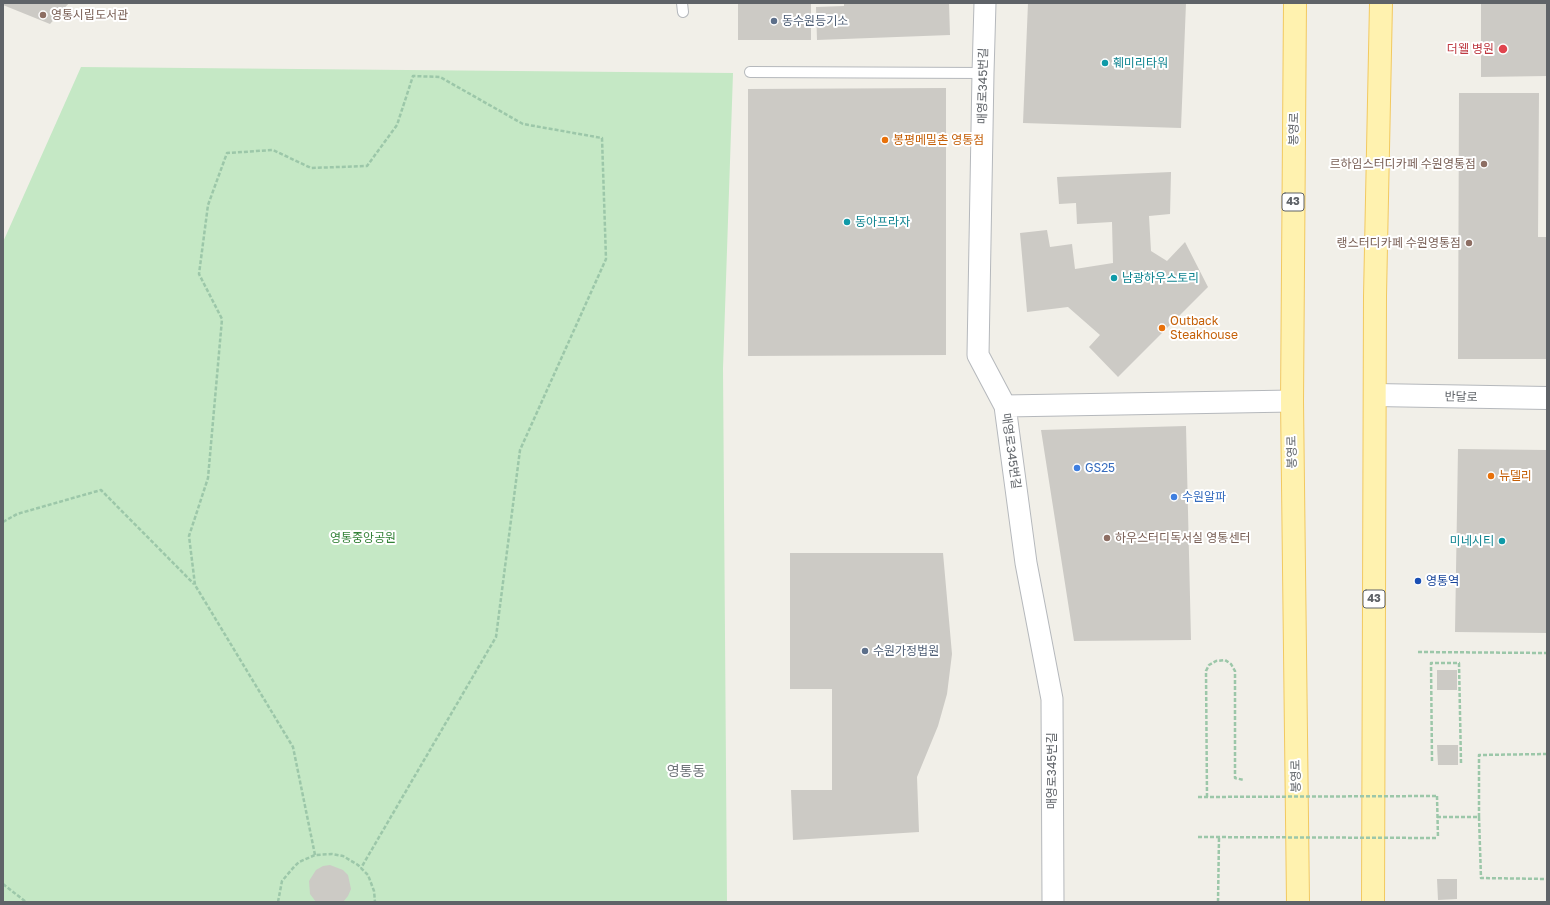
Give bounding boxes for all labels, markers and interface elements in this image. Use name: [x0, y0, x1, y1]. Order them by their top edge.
place label: 영통시립도서관: [51, 8, 128, 22]
marker: 영통시립도서관: [38, 10, 48, 20]
place label: 동수원등기소: [782, 14, 848, 28]
marker: 동수원등기소: [769, 16, 779, 26]
place label: 더웰 병원: [1447, 42, 1494, 56]
marker: 더웰 병원: [1497, 43, 1509, 55]
street label: 매영로345번길: [975, 48, 991, 124]
place label: 훼미리타워: [1113, 56, 1168, 70]
marker: 훼미리타워: [1100, 58, 1110, 68]
street label: 봉영로: [1287, 112, 1301, 146]
place label: 봉평메밀촌 영통점: [893, 133, 984, 147]
marker: 봉평메밀촌 영통점: [880, 135, 890, 145]
place label: 르하임스터디카페 수원영통점: [1329, 157, 1476, 171]
marker: 르하임스터디카페 수원영통점: [1479, 159, 1489, 169]
road number: 43: [1282, 193, 1304, 211]
place label: 동아프라자: [855, 215, 910, 229]
marker: 동아프라자: [842, 217, 852, 227]
place label: 랭스터디카페 수원영통점: [1337, 236, 1461, 250]
marker: 랭스터디카페 수원영통점: [1464, 238, 1474, 248]
place label: 남광하우스토리: [1122, 271, 1199, 285]
marker: 남광하우스토리: [1109, 273, 1119, 283]
place label: Outback Steakhouse: [1170, 314, 1238, 342]
marker: Outback Steakhouse: [1157, 323, 1167, 333]
street label: 반달로: [1444, 390, 1478, 404]
street label: 매영로345번길: [999, 412, 1023, 490]
street label: 봉영로: [1285, 435, 1299, 469]
place label: GS25: [1085, 461, 1115, 475]
marker: GS25: [1072, 463, 1082, 473]
place label: 뉴델리: [1499, 469, 1532, 483]
marker: 뉴델리: [1486, 471, 1496, 481]
place label: 수원알파: [1182, 490, 1226, 504]
marker: 수원알파: [1169, 492, 1179, 502]
park label: 영통중앙공원: [330, 531, 396, 545]
place label: 하우스터디독서실 영통센터: [1115, 531, 1250, 545]
marker: 하우스터디독서실 영통센터: [1102, 533, 1112, 543]
place label: 미네시티: [1450, 534, 1494, 548]
marker: 미네시티: [1497, 536, 1507, 546]
place label: 영통역: [1426, 574, 1459, 588]
marker: 영통역: [1413, 576, 1423, 586]
road number: 43: [1363, 590, 1385, 608]
place label: 수원가정법원: [873, 644, 939, 658]
marker: 수원가정법원: [860, 646, 870, 656]
street label: 매영로345번길: [1045, 733, 1059, 809]
street label: 봉영로: [1289, 759, 1303, 793]
district label: 영통동: [667, 764, 705, 780]

